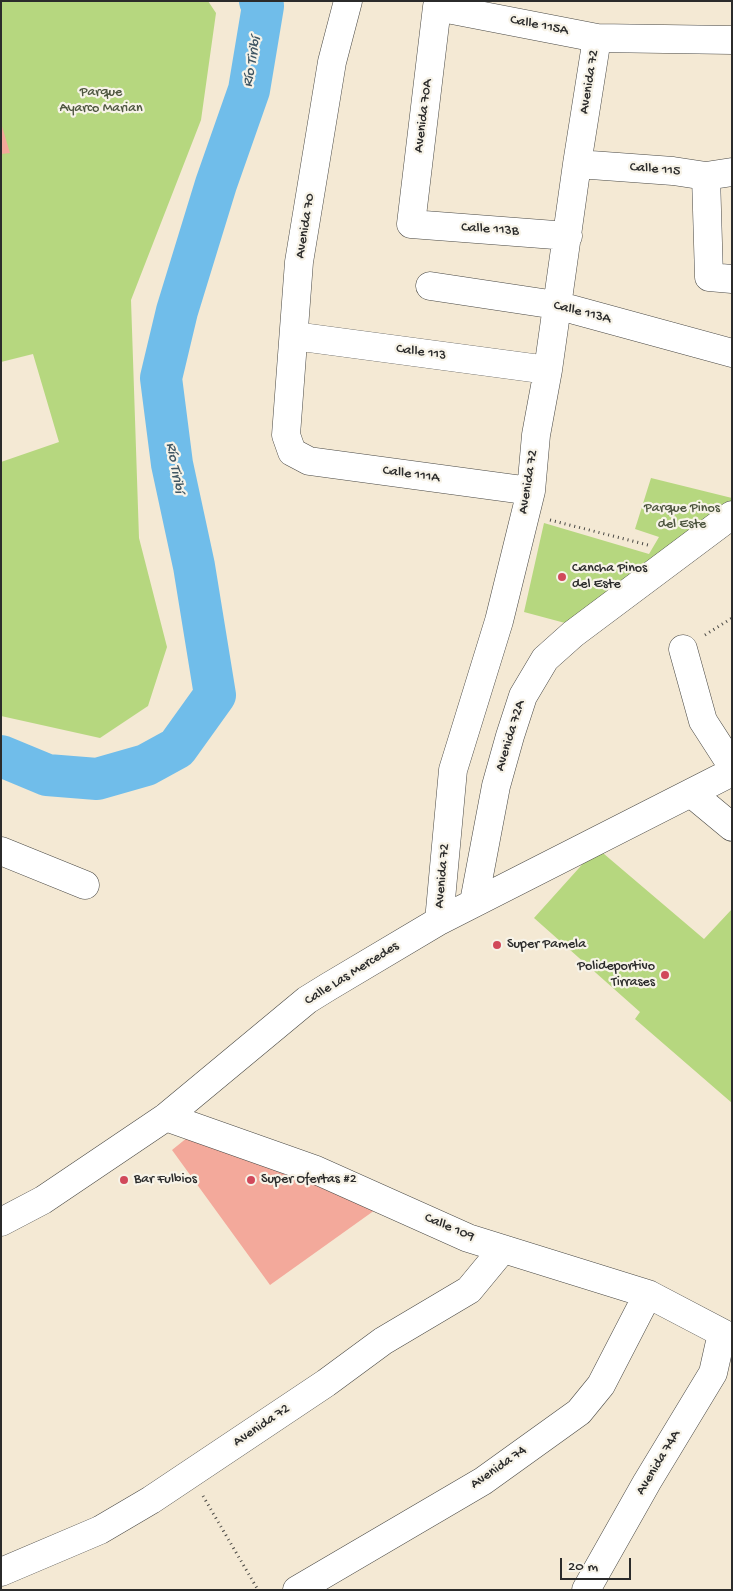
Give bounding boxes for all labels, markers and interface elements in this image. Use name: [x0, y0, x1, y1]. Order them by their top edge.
street label: Calle 115A: [508, 12, 570, 40]
water label: Río Tiribí: [240, 35, 266, 89]
street label: Avenida 72: [577, 49, 603, 115]
street label: Avenida 70A: [411, 78, 437, 154]
park label: Parque Ayarco Marian: [59, 85, 143, 118]
street label: Calle 115: [629, 159, 681, 181]
street label: Avenida 70: [293, 192, 319, 260]
street label: Calle 113B: [461, 220, 519, 240]
street label: Calle 113A: [551, 298, 613, 328]
street label: Calle 113: [395, 341, 447, 365]
water label: Río Tiribí: [161, 441, 187, 495]
street label: Avenida 72: [516, 449, 542, 515]
street label: Calle 111A: [381, 463, 441, 487]
park label: Parque Pinos del Este: [644, 501, 720, 534]
place label: Cancha Pinos del Este: [572, 561, 647, 594]
marker: Cancha Pinos del Este: [556, 571, 568, 583]
street label: Avenida 72A: [492, 699, 530, 773]
street label: Avenida 72: [432, 843, 454, 909]
place label: Super Pamela: [507, 937, 586, 953]
street label: Calle Las Mercedes: [302, 938, 402, 1010]
marker: Super Pamela: [491, 939, 503, 951]
place label: Polideportivo Tirrases: [577, 959, 655, 992]
marker: Polideportivo Tirrases: [659, 969, 671, 981]
place label: Bar Fulbios: [134, 1172, 197, 1188]
place label: Super Ofertas #2: [261, 1172, 357, 1188]
marker: Bar Fulbios: [118, 1174, 130, 1186]
marker: Super Ofertas #2: [245, 1174, 257, 1186]
street label: Calle 109: [421, 1210, 477, 1246]
street label: Avenida 72: [230, 1401, 294, 1451]
street label: Avenida 74A: [633, 1427, 685, 1499]
street label: Avenida 74: [468, 1443, 530, 1493]
scale bar: [563, 1548, 634, 1580]
text: 20 m: [568, 1558, 598, 1576]

